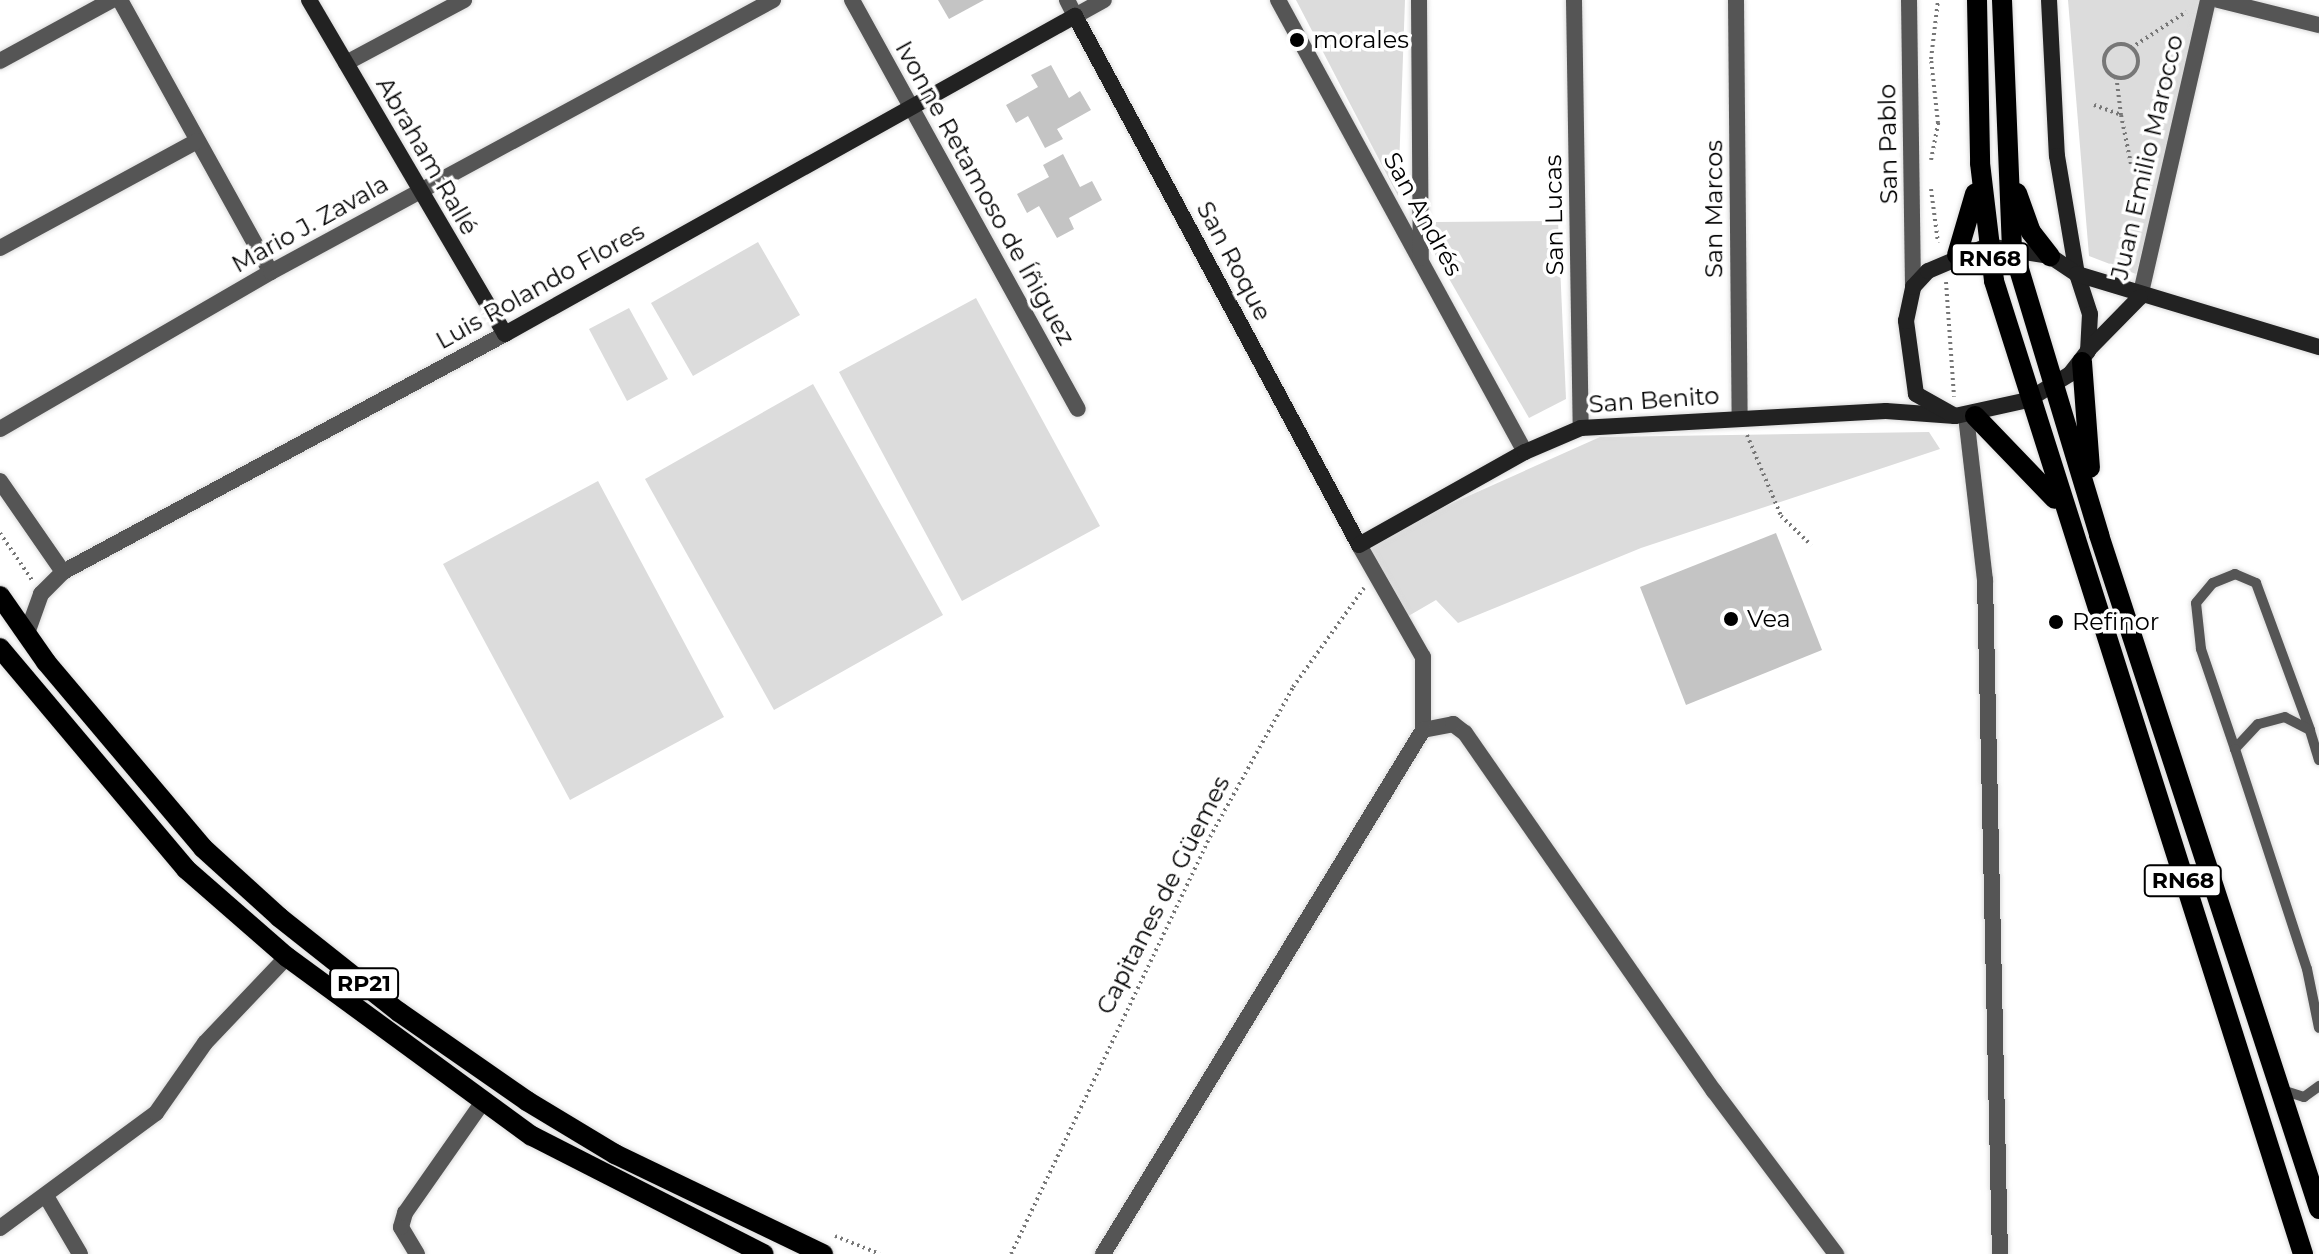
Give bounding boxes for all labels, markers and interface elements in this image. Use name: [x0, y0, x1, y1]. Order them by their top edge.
place label: morales: [1313, 26, 1409, 54]
marker: morales: [1288, 31, 1306, 49]
street label: Juan Emilio Marocco: [2105, 32, 2189, 282]
street label: Ivonne Retamoso de Íñiguez: [889, 36, 1081, 350]
street label: Abraham Rallé: [370, 72, 484, 240]
street label: San Pablo: [1873, 84, 1903, 204]
street label: San Marcos: [1700, 140, 1728, 278]
street label: San Andrés: [1377, 147, 1469, 281]
street label: San Lucas: [1539, 154, 1569, 276]
street label: Mario J. Zavala: [227, 169, 393, 279]
street label: San Roque: [1191, 197, 1277, 325]
street label: Luis Rolando Flores: [431, 217, 649, 355]
road number: RN68: [1950, 241, 2030, 277]
street label: San Benito: [1588, 381, 1720, 419]
place label: Vea: [1747, 605, 1791, 633]
place label: Refinor: [2072, 608, 2159, 636]
marker: Vea: [1722, 610, 1740, 628]
marker: Refinor: [2047, 613, 2065, 631]
street label: Capitanes de Güemes: [1090, 771, 1236, 1019]
road number: RN68: [2143, 863, 2223, 899]
road number: RP21: [328, 966, 400, 1002]

